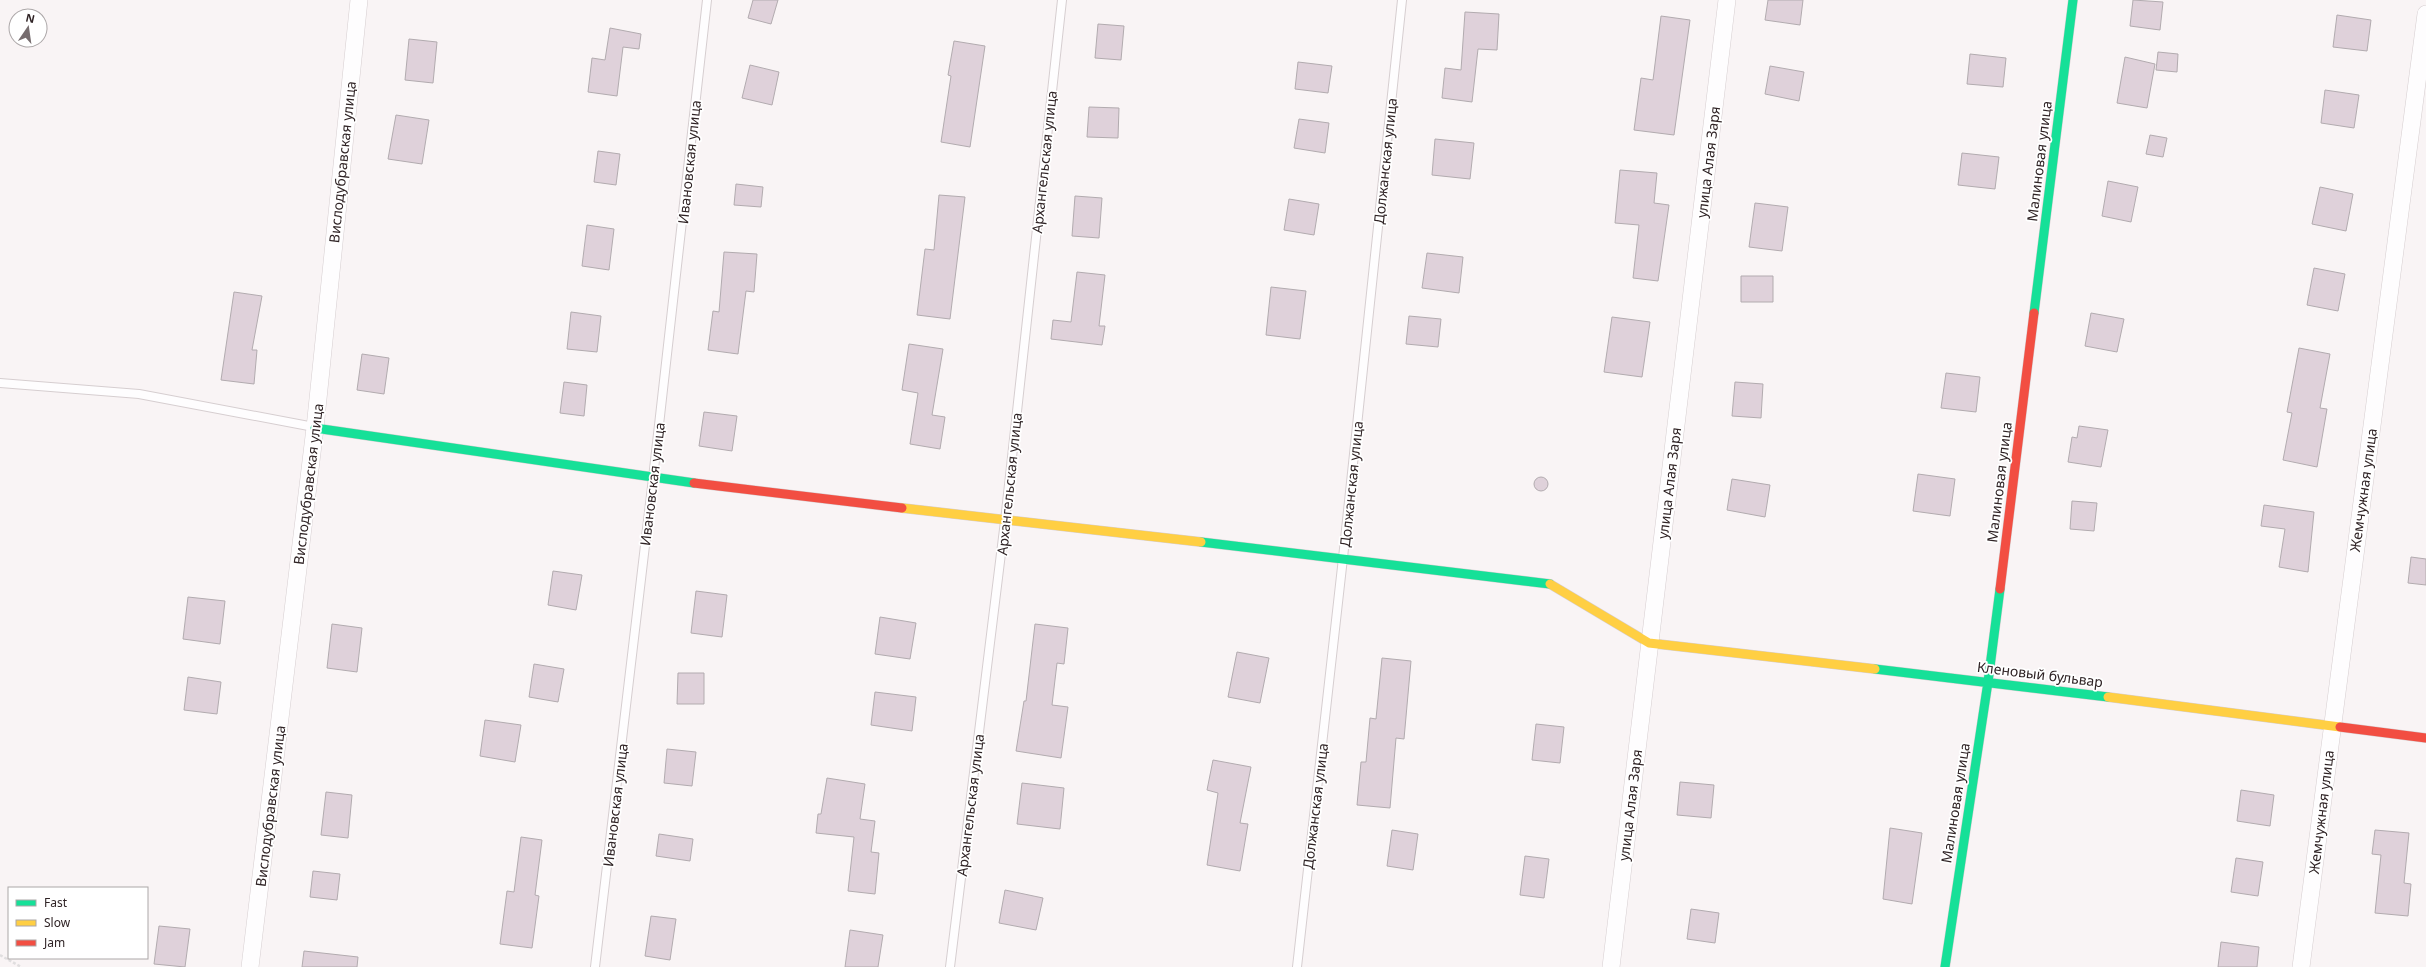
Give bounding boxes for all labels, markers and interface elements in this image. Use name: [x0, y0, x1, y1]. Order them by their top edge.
north arrow: [8, 8, 48, 48]
text: N: [24, 9, 36, 26]
street label: Вислодубравская улица: [324, 80, 360, 244]
street label: Архангельская улица: [1027, 90, 1061, 234]
street label: Должанская улица: [1369, 97, 1401, 225]
street label: Ивановская улица: [673, 99, 705, 225]
street label: Малиновая улица: [2022, 100, 2056, 222]
street label: улица Алая Заря: [1692, 105, 1724, 219]
street label: Вислодубравская улица: [289, 402, 327, 566]
street label: Архангельская улица: [992, 412, 1026, 556]
street label: Должанская улица: [1335, 420, 1367, 548]
street label: Ивановская улица: [635, 421, 669, 547]
street label: Малиновая улица: [1982, 421, 2016, 543]
street label: улица Алая Заря: [1653, 426, 1685, 540]
street label: Жемчужная улица: [2345, 427, 2381, 553]
street label: Кленовый бульвар: [1976, 657, 2104, 691]
street label: Вислодубравская улица: [251, 724, 289, 888]
street label: Архангельская улица: [952, 733, 988, 877]
street label: Ивановская улица: [598, 742, 632, 868]
street label: Должанская улица: [1298, 742, 1332, 870]
street label: Малиновая улица: [1936, 742, 1974, 864]
street label: улица Алая Заря: [1614, 748, 1646, 862]
street label: Жемчужная улица: [2304, 749, 2338, 875]
legend: [8, 887, 148, 959]
text: Fast: [44, 894, 68, 911]
text: Slow: [44, 914, 71, 931]
text: Jam: [43, 934, 65, 951]

